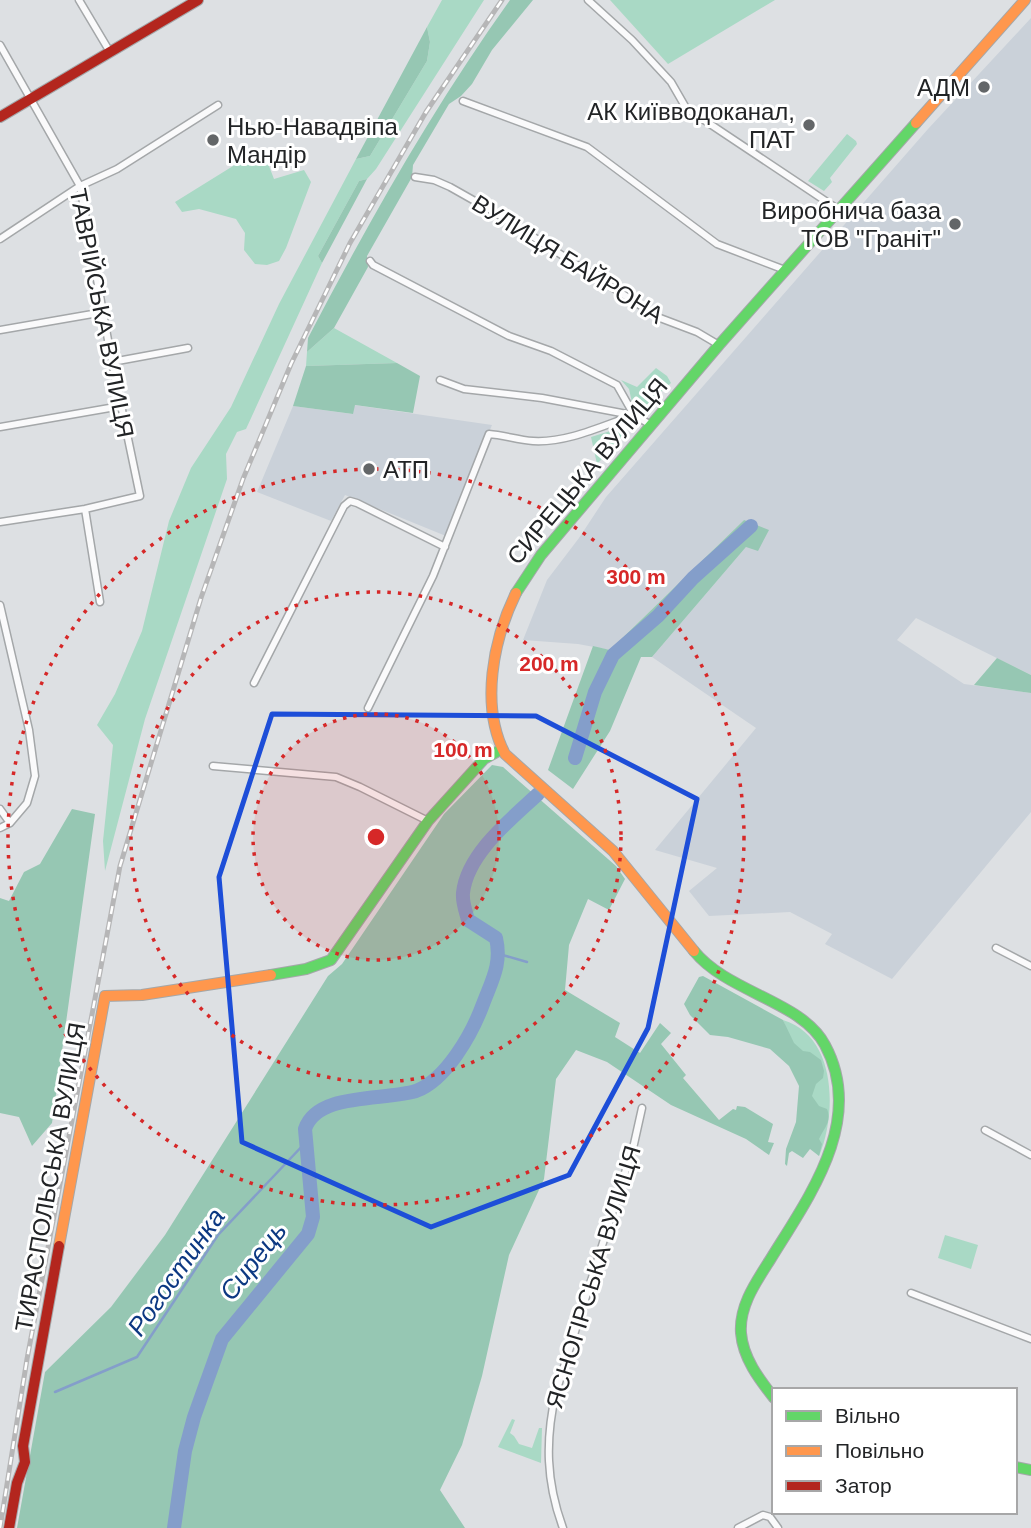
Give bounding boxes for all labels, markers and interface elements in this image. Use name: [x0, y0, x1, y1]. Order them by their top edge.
place label: АДМ: [917, 74, 970, 101]
marker: АДМ: [976, 79, 992, 95]
place label: АК Київводоканал, ПАТ: [587, 98, 795, 153]
place label: Нью-Навадвіпа Мандір: [227, 113, 398, 168]
marker: АК Київводоканал, ПАТ: [801, 117, 817, 133]
marker: Нью-Навадвіпа Мандір: [205, 132, 221, 148]
street label: ТАВРІЙСЬКА ВУЛИЦЯ: [65, 186, 139, 440]
street label: ВУЛИЦЯ БАЙРОНА: [467, 189, 669, 329]
place label: Виробнича база ТОВ "Граніт": [761, 197, 942, 252]
marker: Виробнича база ТОВ "Граніт": [947, 216, 963, 232]
street label: СИРЕЦЬКА ВУЛИЦЯ: [501, 372, 673, 570]
place label: АТП: [383, 456, 429, 483]
marker: АТП: [361, 461, 377, 477]
text: 300 m: [606, 565, 666, 588]
text: 200 m: [519, 652, 579, 675]
text: 100 m: [433, 738, 493, 761]
centre of rings: [364, 825, 388, 849]
street label: ТИРАСПОЛЬСЬКА ВУЛИЦЯ: [10, 1020, 90, 1334]
street label: ЯСНОГІРСЬКА ВУЛИЦЯ: [540, 1142, 646, 1412]
water label: Рогостинка: [121, 1203, 231, 1341]
water label: Сирець: [213, 1216, 293, 1306]
legend: [772, 1388, 1017, 1514]
text: Вільно: [835, 1404, 900, 1427]
text: Повільно: [835, 1439, 924, 1462]
text: Затор: [835, 1474, 892, 1497]

